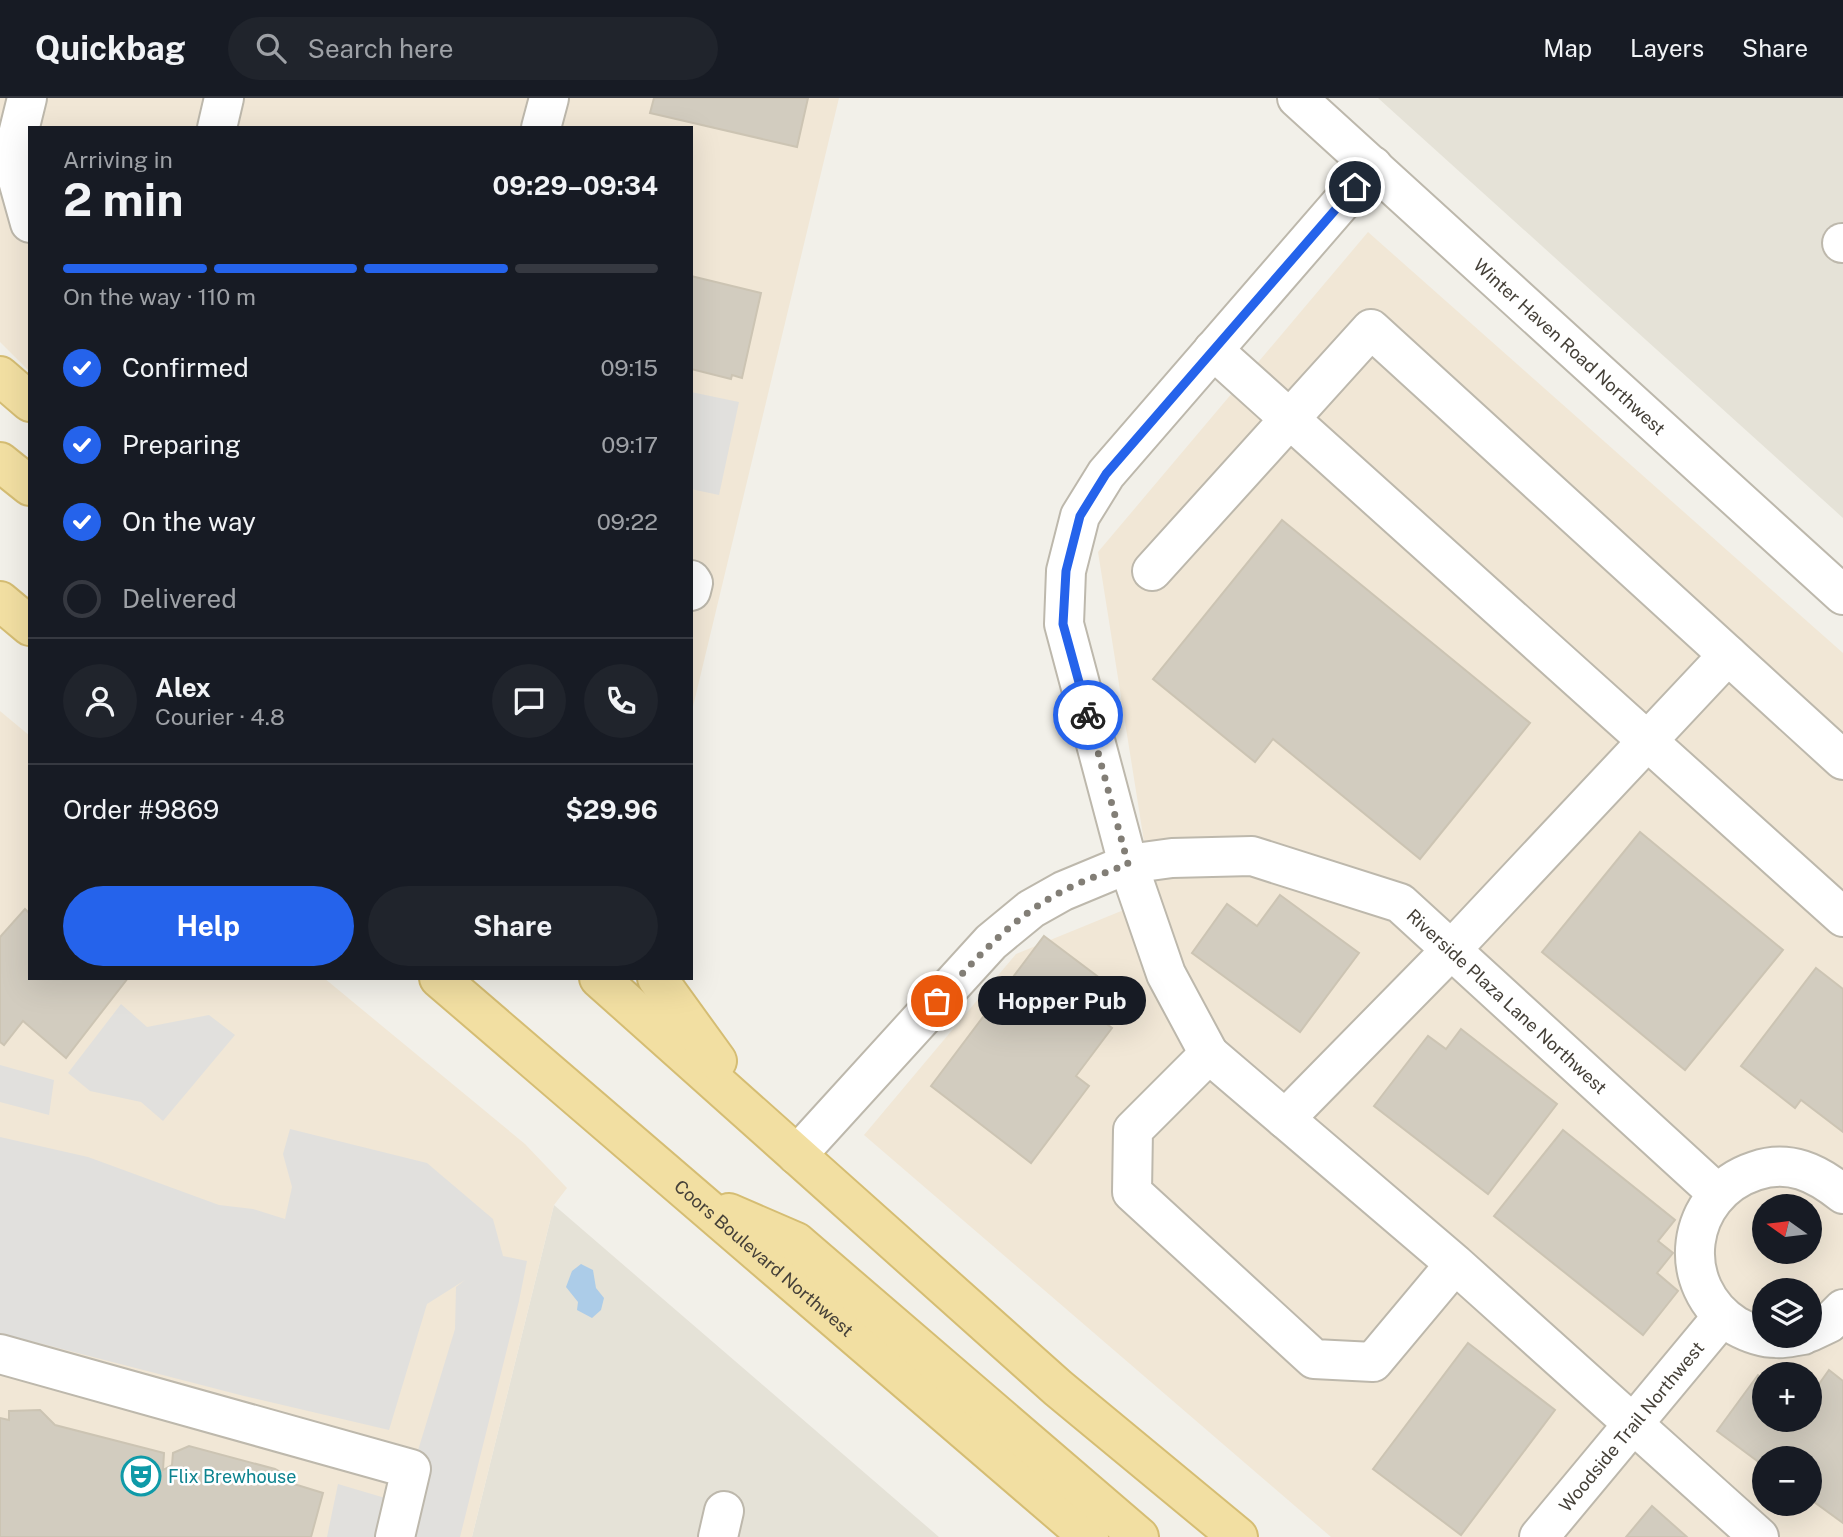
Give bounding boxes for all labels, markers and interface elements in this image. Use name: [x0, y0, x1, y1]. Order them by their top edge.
search box: [228, 17, 718, 80]
text: Quickbag: [35, 29, 186, 67]
icon: search: [252, 29, 290, 67]
text: Search here: [308, 33, 454, 64]
text: Map: [1543, 34, 1592, 62]
text: Layers: [1630, 34, 1704, 62]
text: Share: [1742, 34, 1808, 62]
text: Arriving in: [63, 146, 173, 173]
pin: [1325, 157, 1385, 217]
icon: home: [1336, 168, 1374, 206]
text: 09:29–09:34: [493, 170, 658, 201]
text: 2 min: [63, 172, 183, 226]
street label: Winter Haven Road Northwest: [1470, 254, 1670, 439]
text: On the way · 110 m: [63, 283, 256, 310]
icon: check: [63, 349, 101, 387]
text: Confirmed: [122, 352, 249, 383]
text: 09:15: [600, 354, 658, 381]
icon: check: [63, 426, 101, 464]
text: Preparing: [122, 429, 241, 460]
text: 09:17: [601, 431, 658, 458]
icon: check: [63, 503, 101, 541]
text: On the way: [122, 506, 256, 537]
text: 09:22: [597, 508, 658, 535]
text: Delivered: [122, 583, 237, 614]
button: person: [63, 664, 137, 738]
button: chat: [492, 664, 566, 738]
button: phone: [584, 664, 658, 738]
text: Alex: [155, 672, 211, 703]
courier: [1053, 680, 1123, 750]
icon: bike: [1069, 696, 1107, 734]
text: Courier · 4.8: [155, 703, 285, 730]
text: Order #9869: [63, 794, 219, 825]
text: $29.96: [565, 794, 658, 825]
button: Help: [63, 886, 354, 966]
button: Share: [368, 886, 658, 966]
street label: Riverside Plaza Lane Northwest: [1403, 904, 1612, 1098]
pin: [907, 971, 967, 1031]
callout: Hopper Pub: [979, 976, 1147, 1026]
icon: bag: [918, 982, 956, 1020]
text: Hopper Pub: [997, 987, 1127, 1014]
street label: Coors Boulevard Northwest: [670, 1175, 858, 1340]
north arrow: [1752, 1194, 1822, 1264]
map controls: [1752, 1194, 1822, 1516]
button: layers: [1752, 1278, 1822, 1348]
street label: Woodside Trail Northwest: [1554, 1337, 1708, 1516]
button: +: [1752, 1362, 1822, 1432]
button: −: [1752, 1446, 1822, 1516]
theatre icon: Flix Brewhouse: [120, 1455, 162, 1497]
place label: Flix Brewhouse: [168, 1466, 296, 1487]

